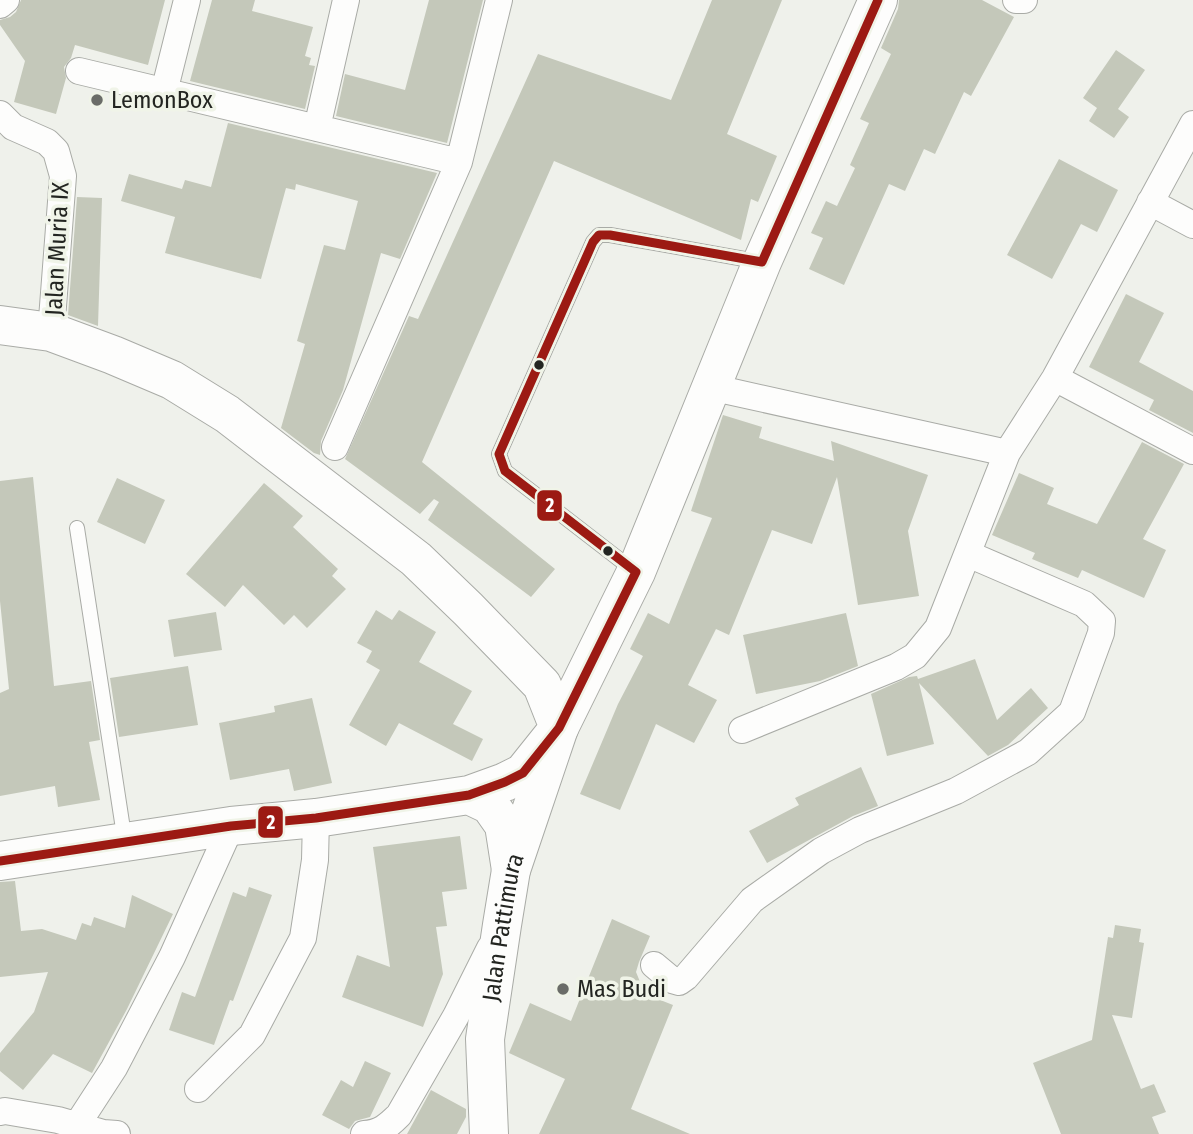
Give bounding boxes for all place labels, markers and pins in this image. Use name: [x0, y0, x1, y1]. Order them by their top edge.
place label: LemonBox: [111, 86, 213, 114]
marker: LemonBox: [89, 92, 105, 108]
unlabelled marker: [532, 358, 546, 372]
unlabelled marker: [601, 544, 615, 558]
place label: Mas Budi: [577, 975, 666, 1003]
marker: Mas Budi: [555, 981, 571, 997]

